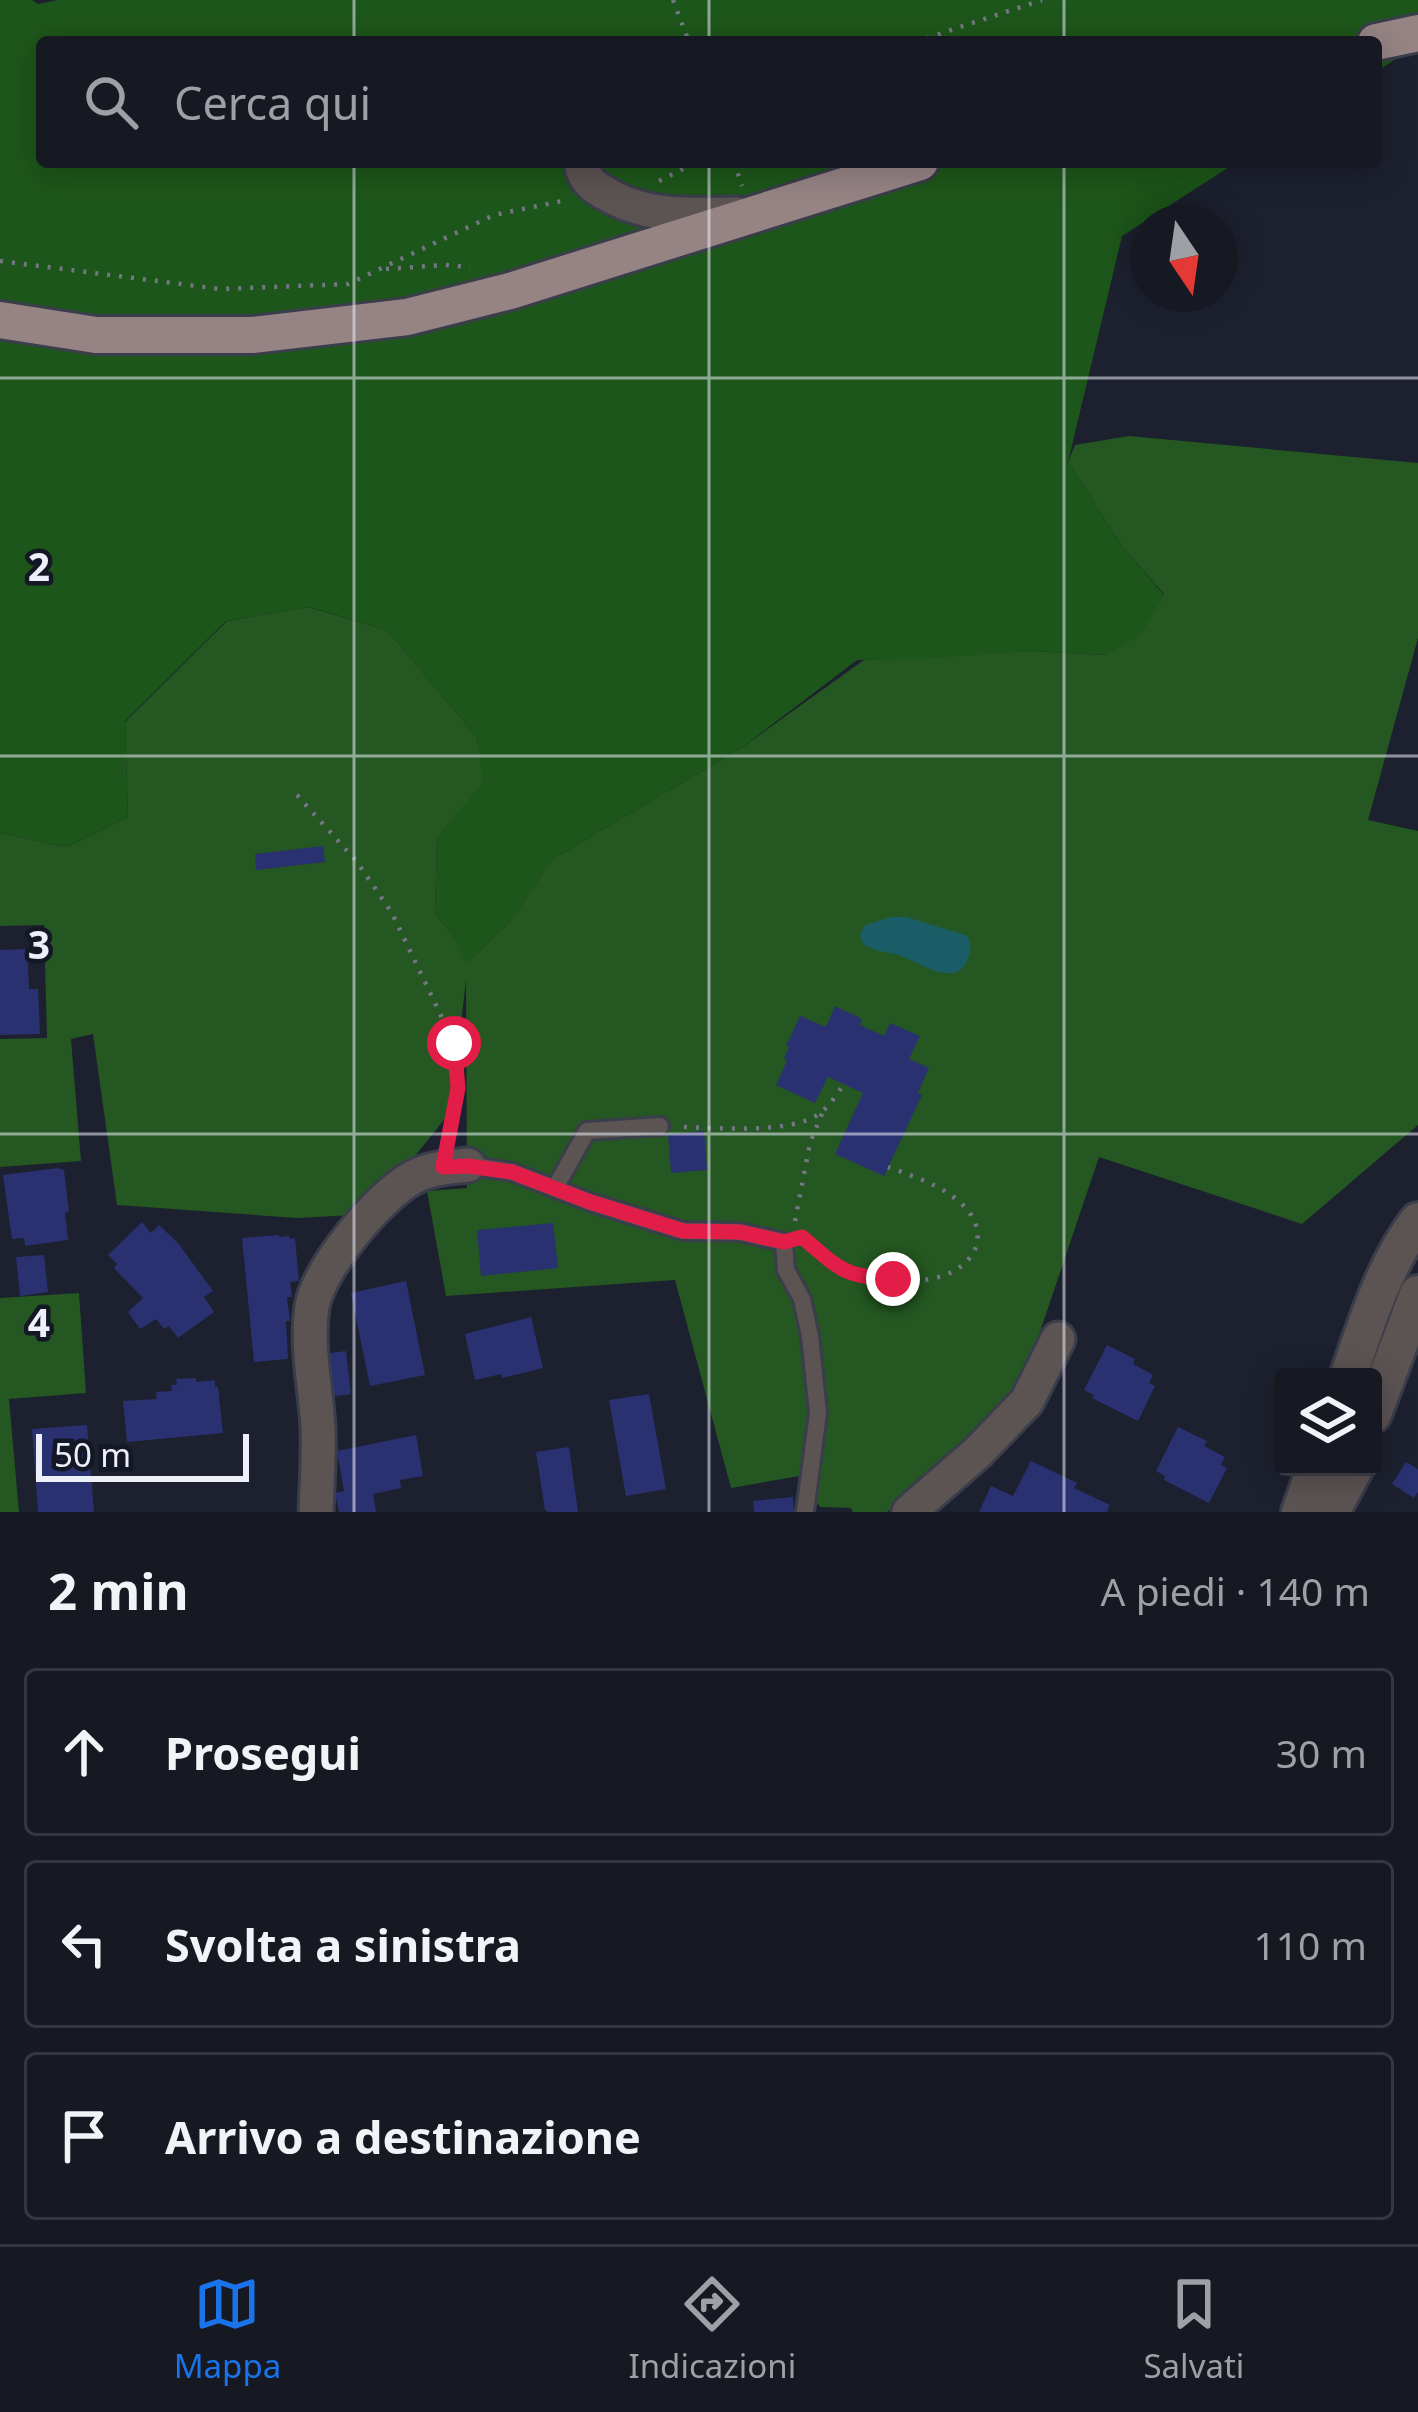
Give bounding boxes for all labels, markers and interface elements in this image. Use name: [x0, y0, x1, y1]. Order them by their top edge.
search box: [36, 36, 1382, 168]
icon: search: [78, 69, 144, 135]
text: Cerca qui: [174, 72, 371, 133]
north arrow: [1130, 204, 1238, 312]
text: 2: [28, 539, 50, 592]
text: 3: [28, 917, 50, 970]
route start: [427, 1016, 481, 1070]
route end: [866, 1252, 920, 1306]
text: 4: [28, 1295, 50, 1348]
map controls: [1274, 1368, 1382, 1476]
button: layers: [1274, 1368, 1382, 1476]
scale bar: [36, 1428, 249, 1481]
text: 50 m: [54, 1432, 131, 1477]
text: 2 min: [48, 1555, 189, 1625]
text: A piedi · 140 m: [1101, 1564, 1370, 1617]
icon: ahead: [51, 1719, 117, 1785]
text: Prosegui: [165, 1722, 361, 1783]
text: 30 m: [1276, 1726, 1367, 1779]
icon: left: [51, 1911, 117, 1977]
text: Svolta a sinistra: [165, 1914, 521, 1975]
text: 110 m: [1253, 1918, 1367, 1971]
icon: arrive: [51, 2103, 117, 2169]
text: Arrivo a destinazione: [165, 2106, 641, 2167]
tab: Mappa: [174, 2271, 281, 2388]
tab: Indicazioni: [629, 2271, 796, 2388]
tab: Salvati: [1143, 2271, 1244, 2388]

